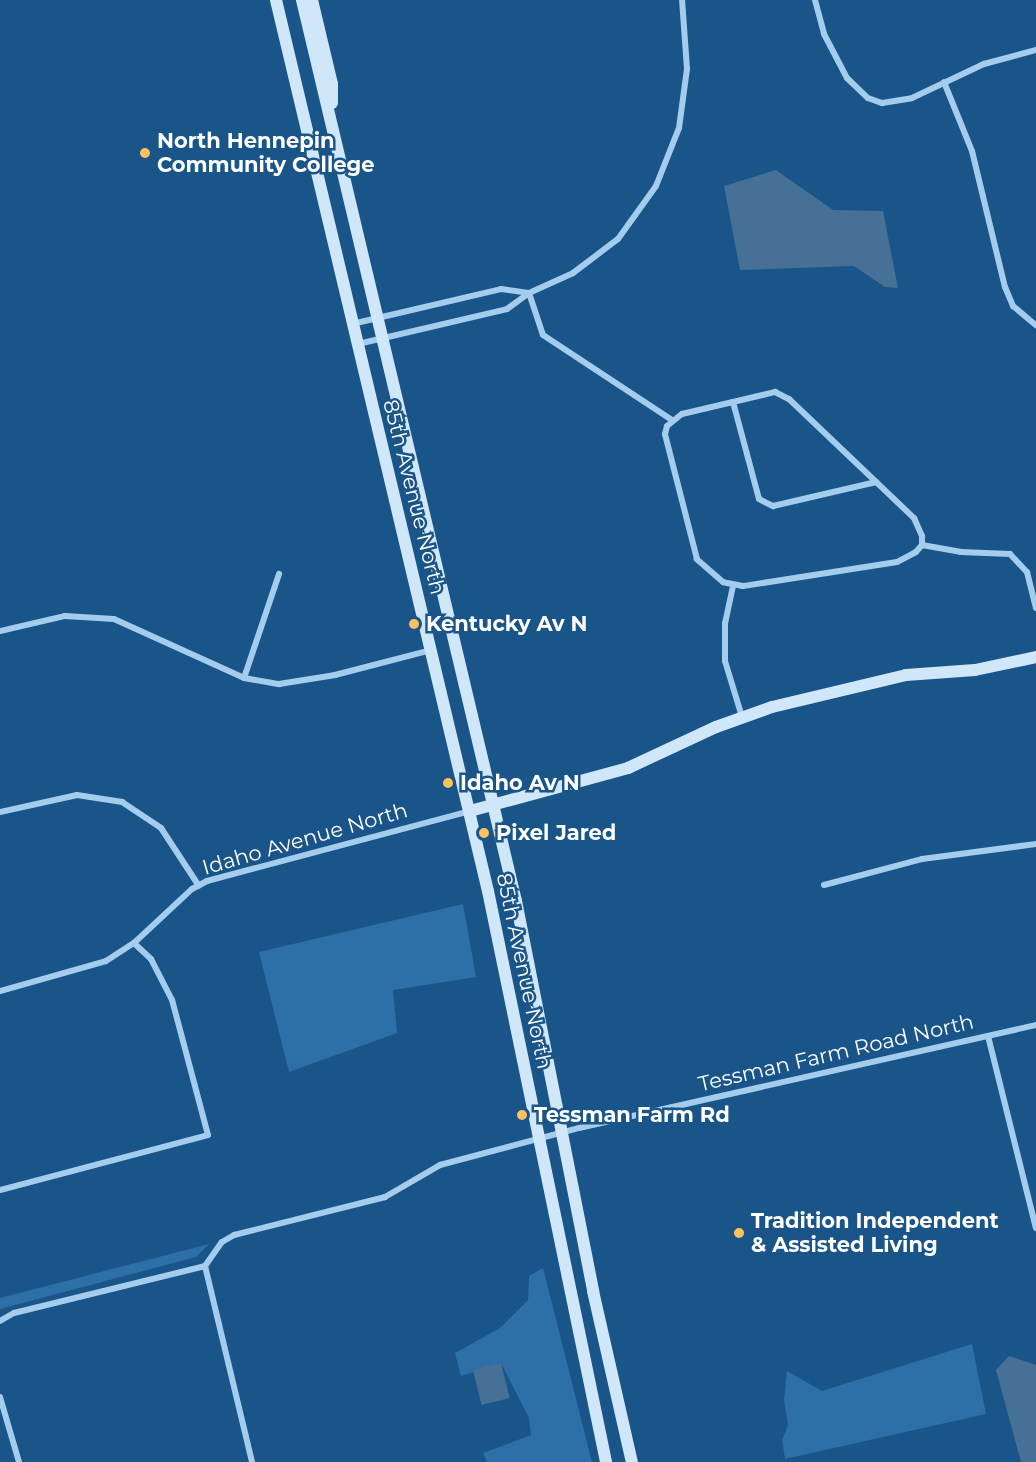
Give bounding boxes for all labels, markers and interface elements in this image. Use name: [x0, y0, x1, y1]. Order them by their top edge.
place label: North Hennepin Community College: [157, 128, 374, 178]
marker: North Hennepin Community College: [138, 146, 152, 160]
street label: 85th Avenue North: [378, 397, 450, 597]
place label: Kentucky Av N: [426, 611, 587, 637]
marker: Kentucky Av N: [407, 617, 421, 631]
place label: Idaho Av N: [460, 770, 580, 796]
marker: Idaho Av N: [441, 776, 455, 790]
street label: Idaho Avenue North: [199, 798, 411, 880]
place label: Pixel Jared: [496, 820, 616, 846]
marker: Pixel Jared: [477, 826, 491, 840]
street label: 85th Avenue North: [491, 871, 557, 1071]
street label: Tessman Farm Road North: [696, 1009, 976, 1097]
place label: Tessman Farm Rd: [534, 1102, 730, 1128]
marker: Tessman Farm Rd: [515, 1108, 529, 1122]
place label: Tradition Independent & Assisted Living: [751, 1208, 999, 1258]
marker: Tradition Independent & Assisted Living: [732, 1226, 746, 1240]

